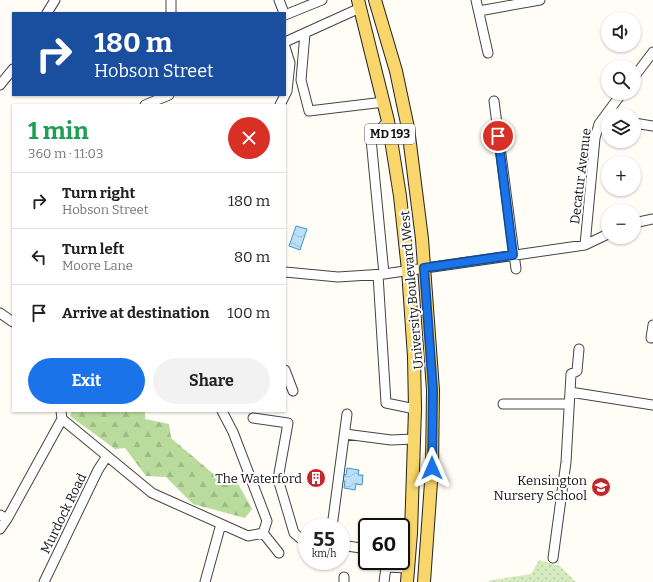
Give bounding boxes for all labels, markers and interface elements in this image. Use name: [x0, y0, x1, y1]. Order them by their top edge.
map controls: [601, 12, 641, 244]
button: sound: [601, 12, 641, 52]
text: 180 m: [94, 26, 172, 59]
icon: right: [28, 28, 80, 80]
text: Hobson Street: [94, 60, 214, 82]
button: search: [601, 60, 641, 100]
button: layers: [601, 108, 641, 148]
text: 1 min: [28, 117, 89, 145]
button: close: [228, 117, 270, 159]
pin: [481, 119, 515, 153]
road number: MD 193: [365, 124, 415, 144]
icon: arrive: [487, 125, 509, 147]
street label: Decatur Avenue: [567, 127, 594, 225]
text: 360 m · 11:03: [28, 146, 103, 161]
button: +: [601, 156, 641, 196]
text: Turn right: [62, 184, 135, 202]
icon: right: [28, 190, 50, 212]
text: 180 m: [228, 192, 270, 210]
text: Hobson Street: [62, 202, 148, 217]
button: −: [601, 204, 641, 244]
street label: University Boulevard West: [397, 210, 426, 370]
text: Turn left: [62, 240, 124, 258]
icon: left: [28, 246, 50, 268]
text: 80 m: [234, 248, 270, 266]
text: Moore Lane: [62, 258, 133, 273]
icon: arrive: [28, 302, 50, 324]
text: Arrive at destination: [62, 304, 209, 322]
text: 100 m: [227, 304, 270, 322]
button: Exit: [28, 358, 145, 404]
button: Share: [153, 358, 270, 404]
position arrow: [411, 447, 453, 489]
building icon: The Waterford: [305, 467, 327, 489]
street label: Murdock Road: [38, 470, 89, 556]
place label: The Waterford: [215, 471, 302, 486]
place label: Kensington Nursery School: [494, 473, 588, 503]
school or university icon: Kensington Nursery School: [590, 476, 612, 498]
speed limit sign: 60: [358, 518, 410, 570]
text: 55: [313, 527, 335, 551]
text: km/h: [312, 548, 336, 560]

